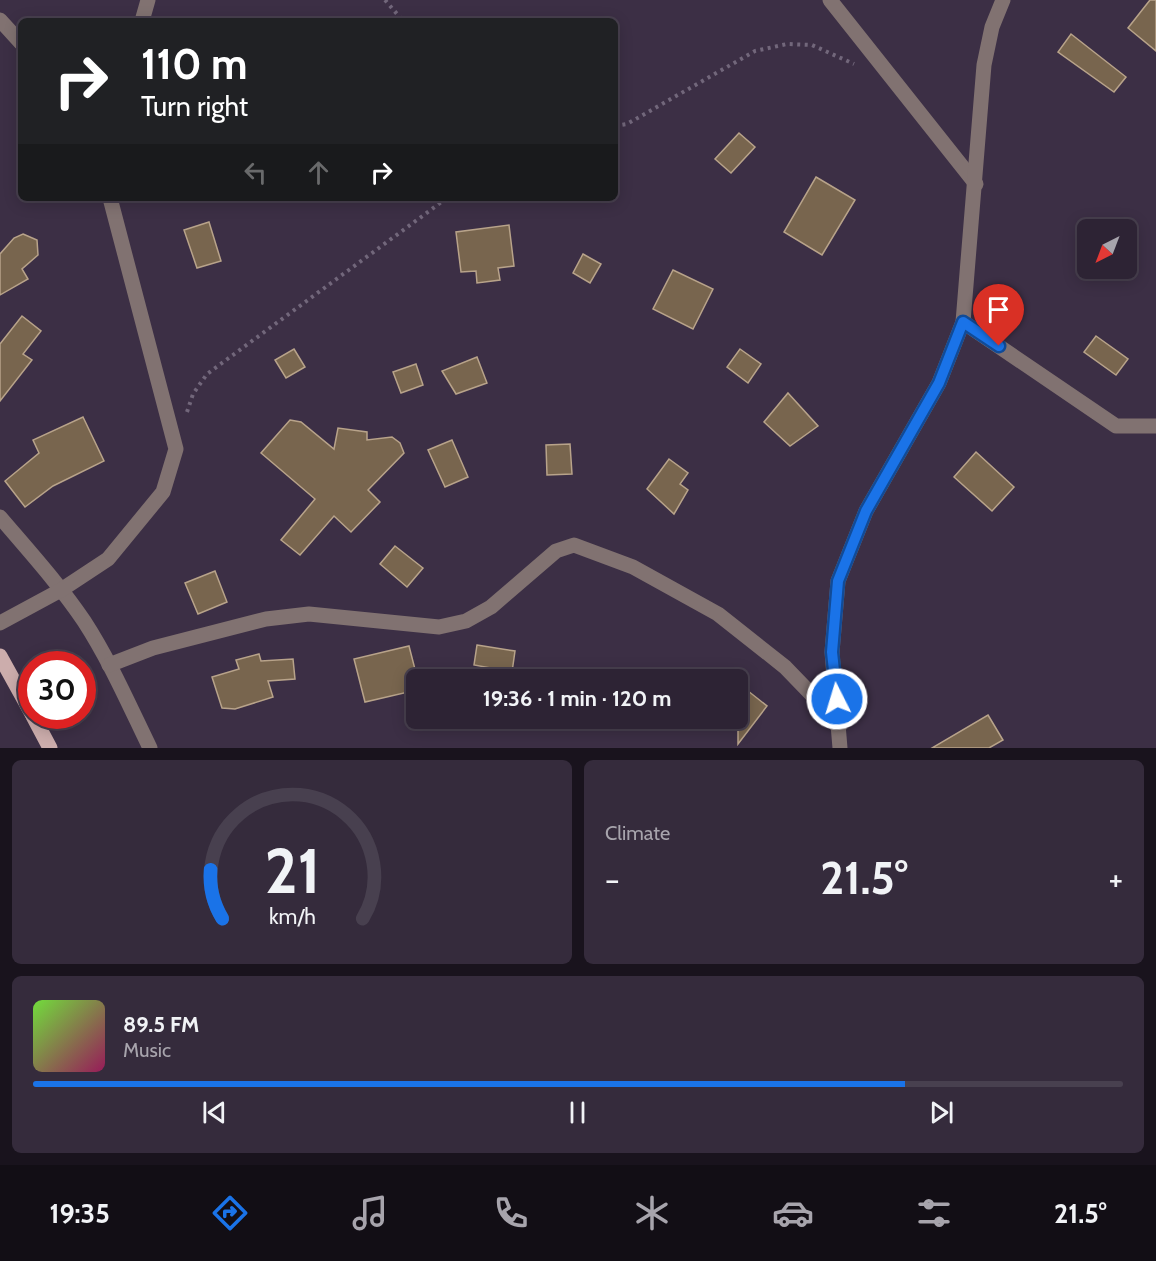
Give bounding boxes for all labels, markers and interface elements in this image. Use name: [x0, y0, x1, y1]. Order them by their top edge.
text: 110 m: [141, 38, 248, 90]
icon: right: [42, 42, 120, 120]
text: Turn right: [141, 90, 248, 123]
icon: left: [239, 156, 272, 189]
icon: ahead: [302, 156, 335, 189]
icon: right: [365, 156, 398, 189]
north arrow: [1077, 219, 1137, 279]
map controls: [1077, 219, 1137, 279]
pin: [973, 284, 1024, 346]
icon: arrive: [982, 293, 1015, 326]
speed limit sign: 30: [18, 651, 96, 729]
position arrow: [805, 667, 869, 731]
text: 19:36 · 1 min · 120 m: [483, 685, 671, 712]
text: Climate: [605, 821, 670, 845]
text: 21: [264, 833, 320, 909]
text: 21.5°: [820, 851, 908, 905]
text: −: [605, 859, 620, 899]
text: +: [1108, 859, 1123, 899]
text: km/h: [269, 903, 315, 929]
text: 89.5 FM: [123, 1011, 199, 1038]
text: Music: [123, 1038, 171, 1062]
icon: previous: [198, 1096, 231, 1129]
icon: pause: [561, 1096, 594, 1129]
icon: next: [925, 1096, 958, 1129]
icon: directions: [209, 1192, 251, 1234]
icon: music: [349, 1192, 391, 1234]
icon: phone: [490, 1192, 532, 1234]
icon: climate: [631, 1192, 673, 1234]
icon: car: [772, 1192, 814, 1234]
icon: filters: [913, 1192, 955, 1234]
text: 19:35: [49, 1197, 110, 1230]
text: 21.5°: [1054, 1197, 1107, 1230]

